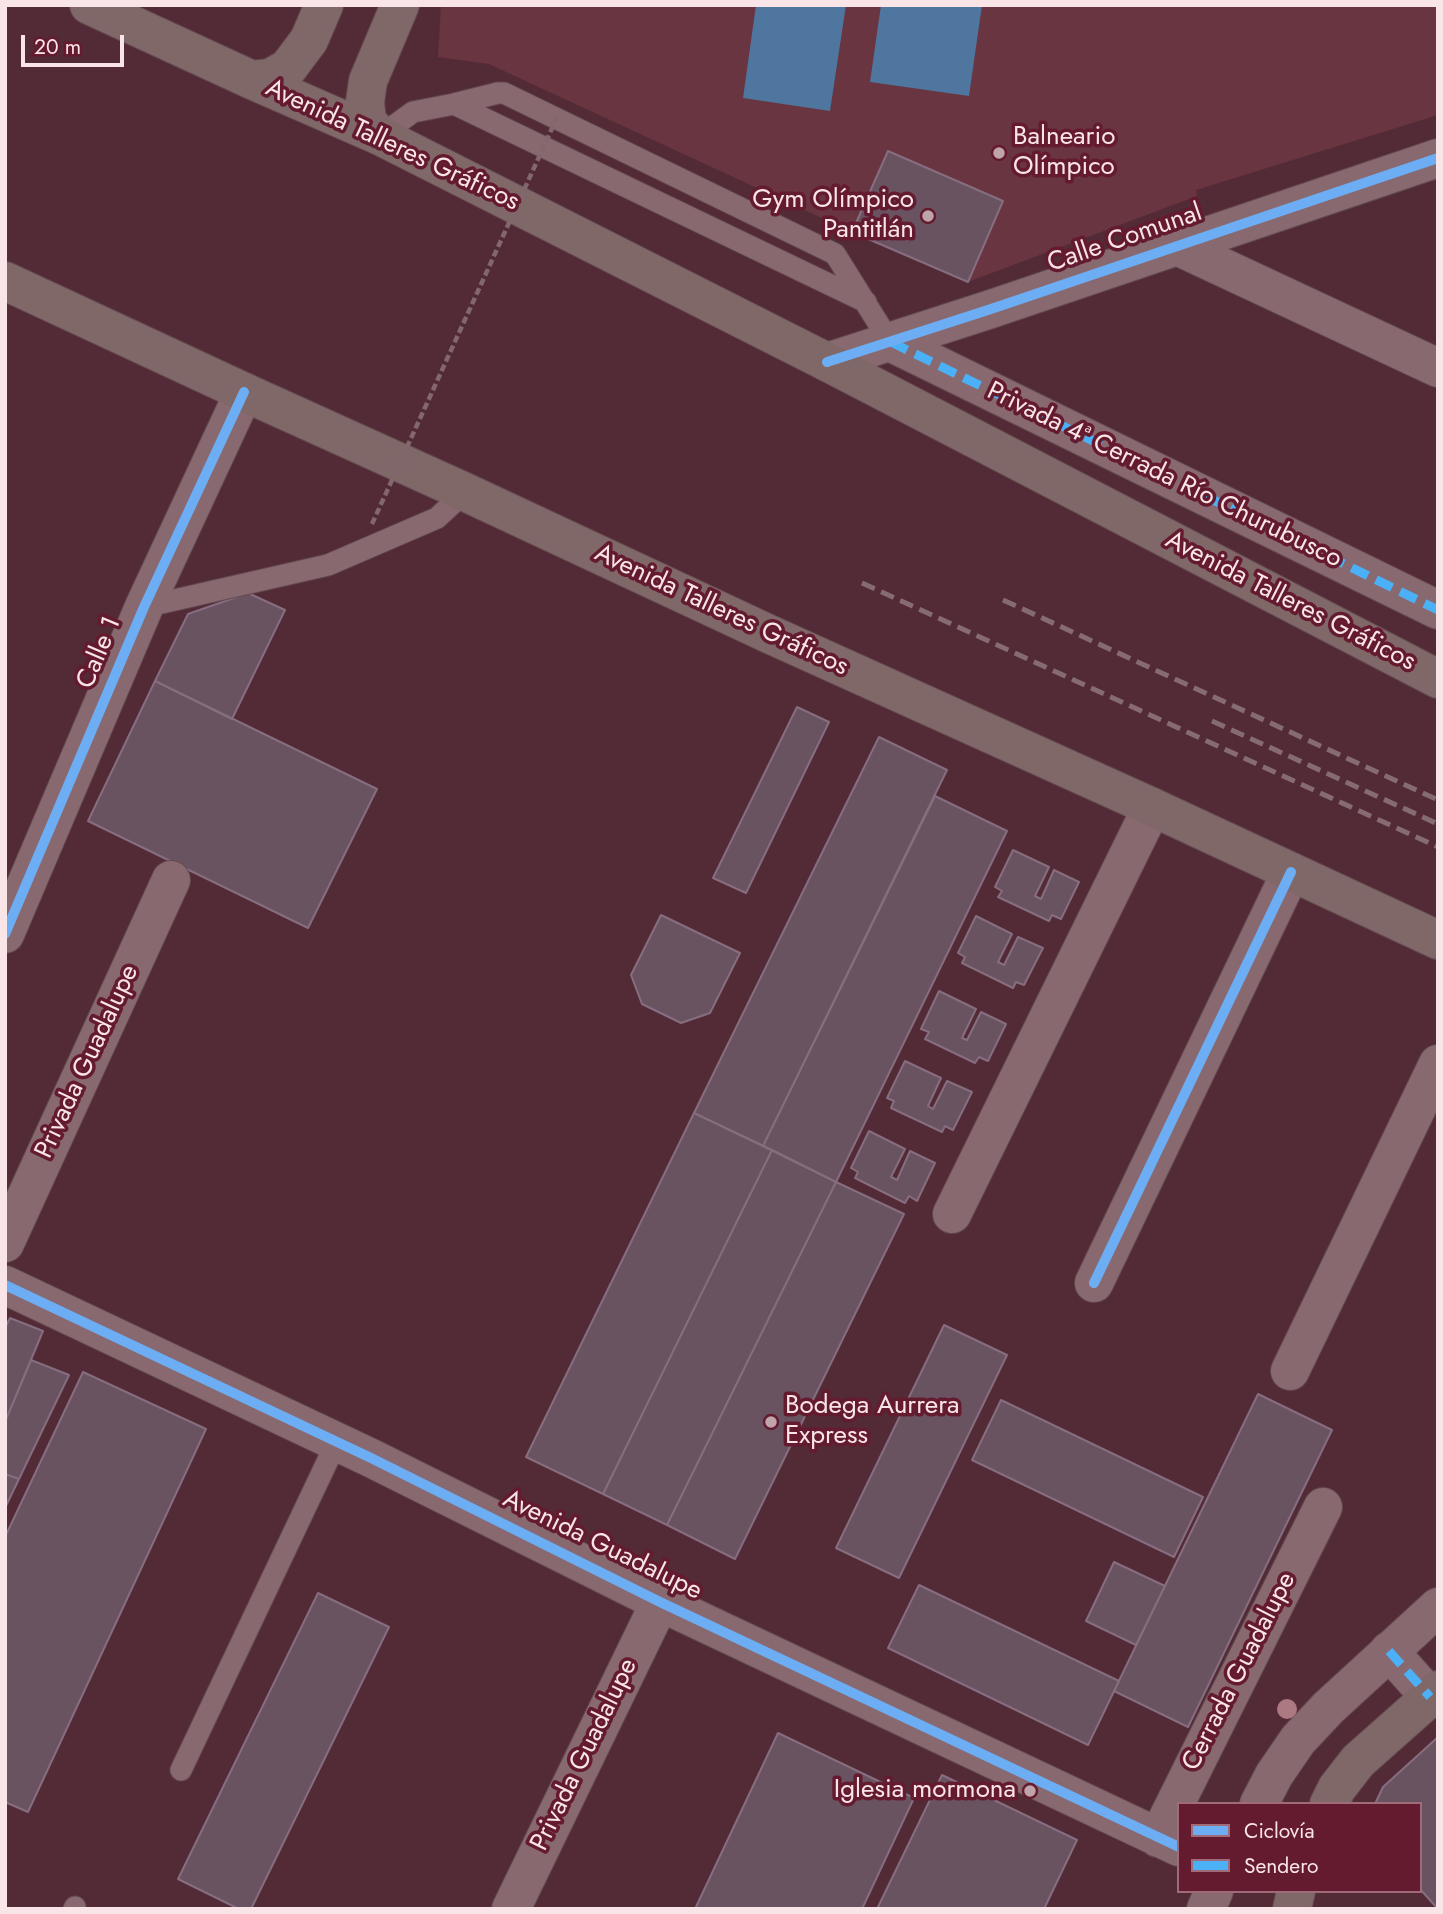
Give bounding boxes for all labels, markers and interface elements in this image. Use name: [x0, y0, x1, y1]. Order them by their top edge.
scale bar: [24, 21, 128, 65]
text: 20 m: [34, 32, 81, 62]
street label: Avenida Talleres Gráficos: [260, 73, 524, 219]
place label: Balneario Olímpico: [1013, 122, 1115, 184]
marker: Balneario Olímpico: [991, 145, 1007, 161]
place label: Gym Olímpico Pantitlán: [752, 185, 914, 246]
street label: Calle Comunal: [1044, 198, 1206, 280]
marker: Gym Olímpico Pantitlán: [920, 208, 936, 224]
street label: Privada 4ª Cerrada Río Churubusco: [982, 376, 1346, 576]
street label: Avenida Talleres Gráficos: [1160, 525, 1420, 679]
street label: Avenida Talleres Gráficos: [589, 538, 853, 684]
street label: Calle 1: [71, 612, 129, 694]
street label: Privada Guadalupe: [29, 960, 147, 1164]
place label: Bodega Aurrera Express: [785, 1391, 960, 1452]
marker: Bodega Aurrera Express: [763, 1414, 779, 1430]
street label: Avenida Guadalupe: [498, 1484, 706, 1608]
street label: Cerrada Guadalupe: [1177, 1568, 1303, 1776]
street label: Privada Guadalupe: [525, 1654, 645, 1856]
place label: Iglesia mormona: [834, 1775, 1016, 1807]
marker: Iglesia mormona: [1022, 1783, 1038, 1799]
legend: [1177, 1802, 1422, 1893]
text: Ciclovía: [1244, 1816, 1315, 1846]
text: Sendero: [1244, 1851, 1319, 1881]

